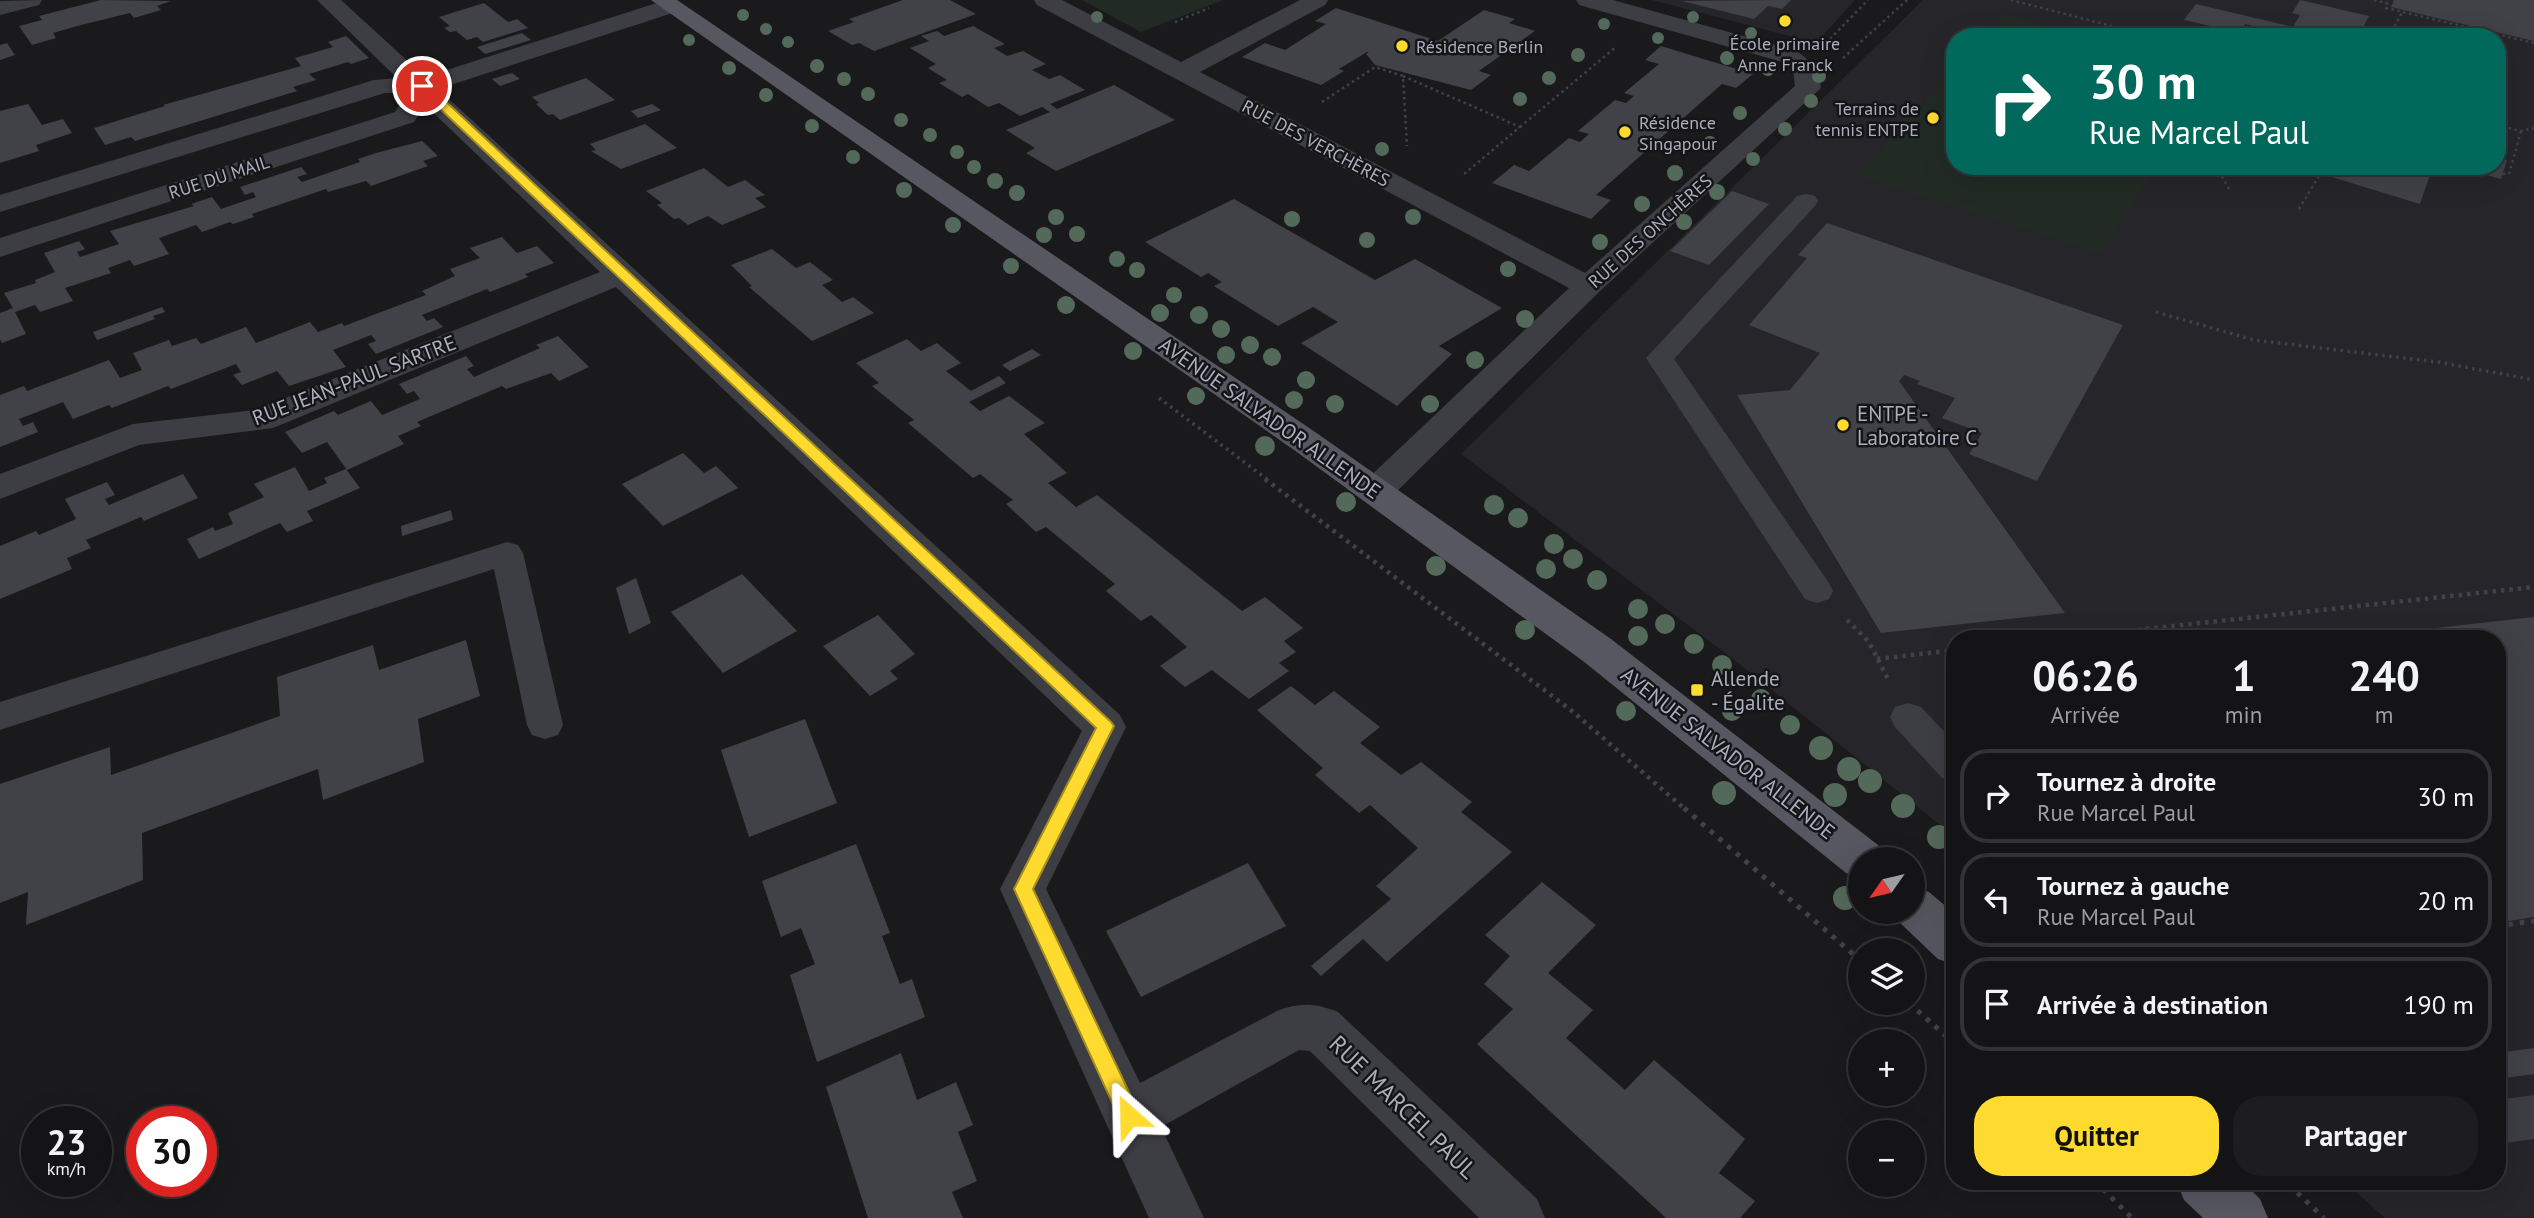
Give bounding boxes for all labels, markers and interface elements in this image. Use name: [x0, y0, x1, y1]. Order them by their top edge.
marker: École primaire Anne Franck: [1777, 13, 1793, 29]
place label: École primaire Anne Franck: [1730, 32, 1840, 76]
place label: Résidence Berlin: [1416, 35, 1543, 58]
marker: Résidence Berlin: [1394, 38, 1410, 54]
text: 30 m: [2089, 49, 2196, 113]
pin: [392, 56, 452, 116]
icon: right: [1974, 56, 2065, 147]
icon: arrive: [403, 67, 441, 105]
street label: RUE DES VERCHÈRES: [1238, 94, 1394, 192]
place label: Terrains de tennis ENTPE: [1816, 97, 1919, 141]
marker: Terrains de tennis ENTPE: [1925, 110, 1941, 126]
place label: Résidence Singapour: [1639, 111, 1717, 155]
text: Rue Marcel Paul: [2089, 111, 2309, 153]
marker: Résidence Singapour: [1617, 124, 1633, 140]
street label: RUE DU MAIL: [166, 150, 272, 204]
street label: RUE DES ONCHÈRES: [1583, 169, 1717, 293]
street label: RUE JEAN-PAUL SARTRE: [248, 329, 460, 431]
street label: AVENUE SALVADOR ALLENDE: [1154, 331, 1386, 505]
place label: ENTPE - Laboratoire C: [1857, 400, 1977, 451]
marker: ENTPE - Laboratoire C: [1835, 417, 1851, 433]
text: 06:26: [2032, 648, 2139, 703]
text: 1: [2232, 648, 2255, 703]
text: 240: [2348, 648, 2420, 703]
street label: AVENUE SALVADOR ALLENDE: [1615, 661, 1841, 845]
place label: Allende - Égalite: [1711, 665, 1785, 716]
marker: Allende - Égalite: [1689, 682, 1705, 698]
text: Arrivée: [2051, 700, 2120, 729]
text: min: [2225, 700, 2262, 729]
text: m: [2375, 700, 2393, 729]
text: Tournez à droite: [2037, 765, 2216, 798]
icon: right: [1978, 777, 2016, 815]
text: 30 m: [2418, 780, 2474, 813]
text: Rue Marcel Paul: [2037, 798, 2195, 827]
north arrow: [1848, 847, 1925, 924]
map controls: [1848, 847, 1925, 1197]
text: Tournez à gauche: [2037, 869, 2229, 902]
icon: left: [1978, 881, 2016, 919]
text: 20 m: [2418, 884, 2474, 917]
text: Rue Marcel Paul: [2037, 902, 2195, 931]
button: layers: [1848, 938, 1925, 1015]
icon: arrive: [1978, 985, 2016, 1023]
text: Arrivée à destination: [2037, 988, 2268, 1021]
text: 190 m: [2403, 988, 2474, 1021]
street label: RUE MARCEL PAUL: [1323, 1029, 1483, 1185]
button: +: [1848, 1029, 1925, 1106]
position arrow: [1092, 1079, 1166, 1153]
button: Quitter: [1974, 1096, 2219, 1176]
button: Partager: [2233, 1096, 2478, 1176]
speed limit sign: 30: [126, 1106, 217, 1197]
text: 23: [47, 1119, 86, 1165]
button: −: [1848, 1120, 1925, 1197]
text: km/h: [47, 1157, 86, 1180]

